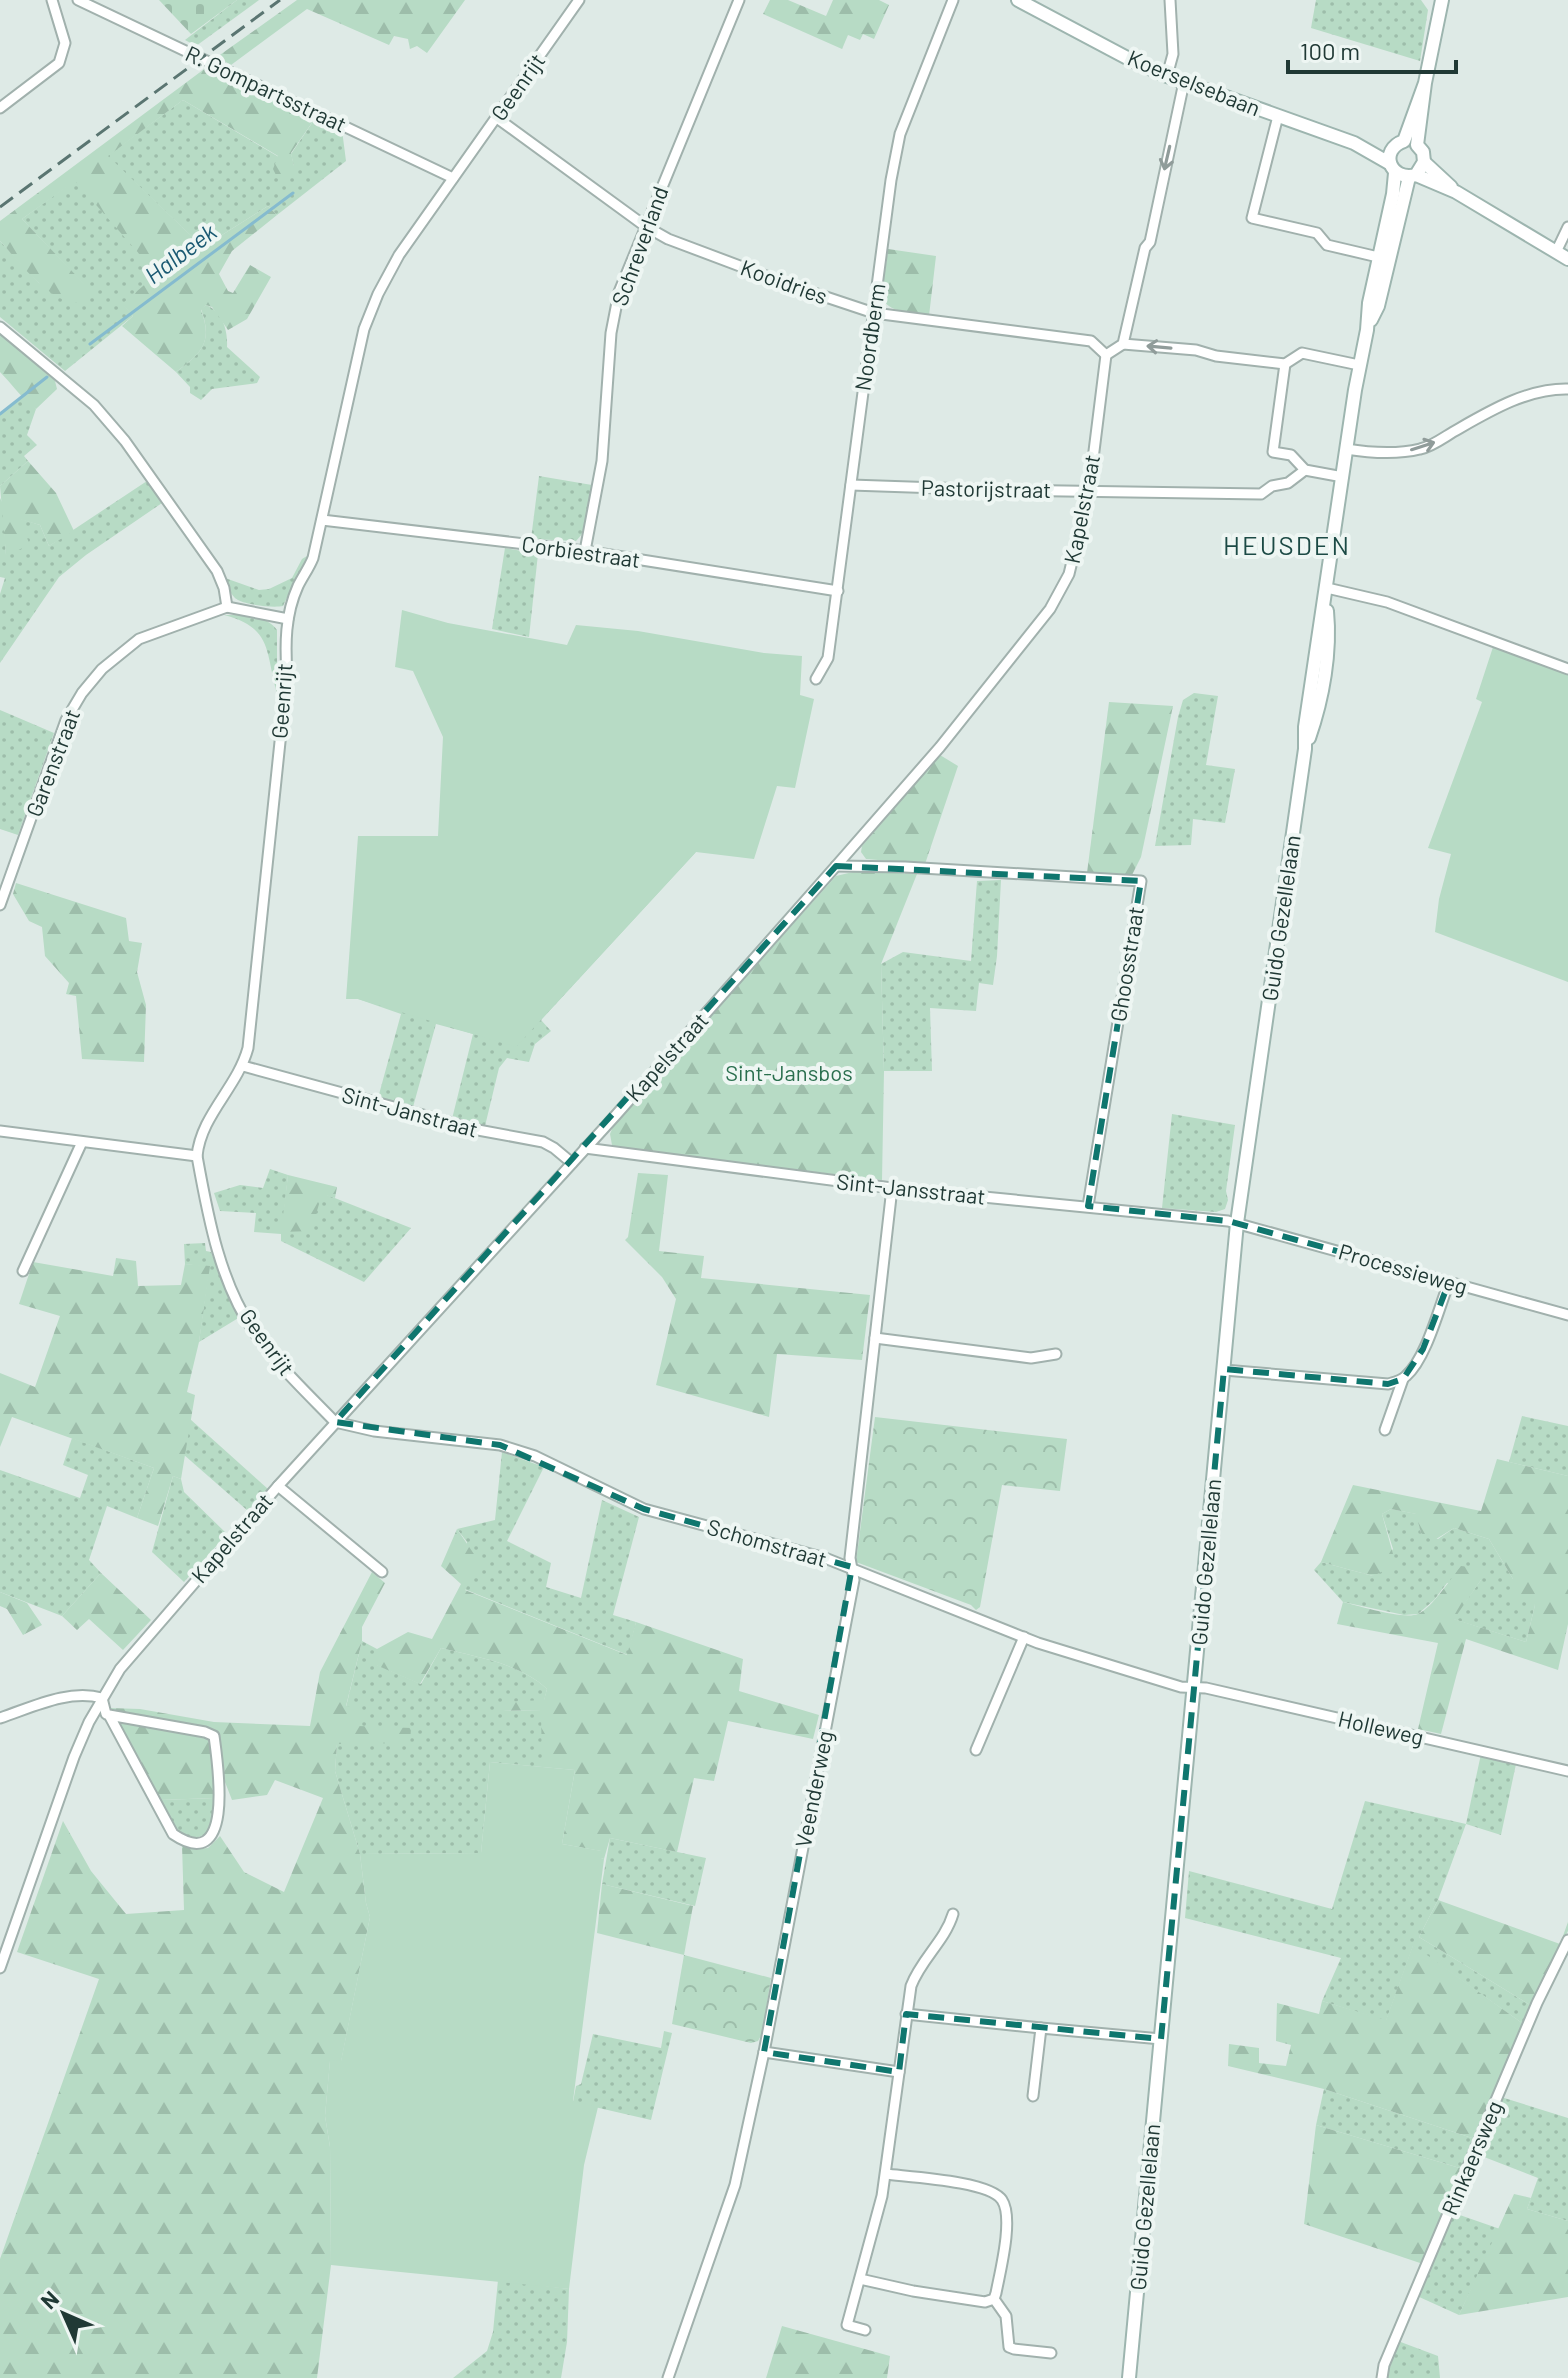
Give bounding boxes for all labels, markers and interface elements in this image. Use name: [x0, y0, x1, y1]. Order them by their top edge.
scale bar: [1288, 24, 1456, 74]
text: 100 m: [1300, 36, 1360, 65]
street label: R. Gompartsstraat: [182, 39, 351, 137]
street label: Koerselsebaan: [1124, 44, 1265, 121]
street label: Geenrijt: [485, 48, 550, 125]
one-way arrow: [1159, 144, 1174, 170]
street label: Schreverland: [605, 182, 673, 309]
water label: Halbeek: [139, 216, 222, 289]
street label: Kooidries: [737, 253, 831, 309]
street label: Noordberm: [849, 281, 889, 392]
one-way arrow: [1147, 339, 1173, 354]
one-way arrow: [1410, 438, 1435, 452]
street label: Kapelstraat: [1058, 452, 1104, 565]
street label: Pastorijstraat: [921, 474, 1051, 502]
district label: HEUSDEN: [1223, 529, 1351, 560]
street label: Corbiestraat: [520, 530, 642, 572]
street label: Geenrijt: [265, 662, 297, 740]
street label: Garenstraat: [20, 705, 84, 820]
street label: Guido Gezellelaan: [1255, 833, 1305, 1002]
street label: Ghoosstraat: [1104, 904, 1148, 1023]
street label: Kapelstraat: [620, 1007, 713, 1106]
park label: Sint-Jansbos: [725, 1059, 853, 1085]
street label: Sint-Janstraat: [340, 1080, 481, 1142]
street label: Sint-Jansstraat: [835, 1167, 987, 1209]
street label: Processieweg: [1336, 1237, 1471, 1299]
street label: Geenrijt: [235, 1303, 301, 1380]
street label: Guido Gezellelaan: [1185, 1477, 1225, 1646]
street label: Kapelstraat: [185, 1487, 277, 1588]
street label: Schomstraat: [705, 1513, 830, 1572]
street label: Holleweg: [1336, 1705, 1427, 1749]
street label: Veenderweg: [789, 1728, 837, 1849]
street label: Rinkaersweg: [1435, 2097, 1507, 2219]
street label: Guido Gezellelaan: [1124, 2122, 1164, 2291]
north arrow: [24, 2274, 104, 2354]
text: N: [35, 2285, 64, 2314]

